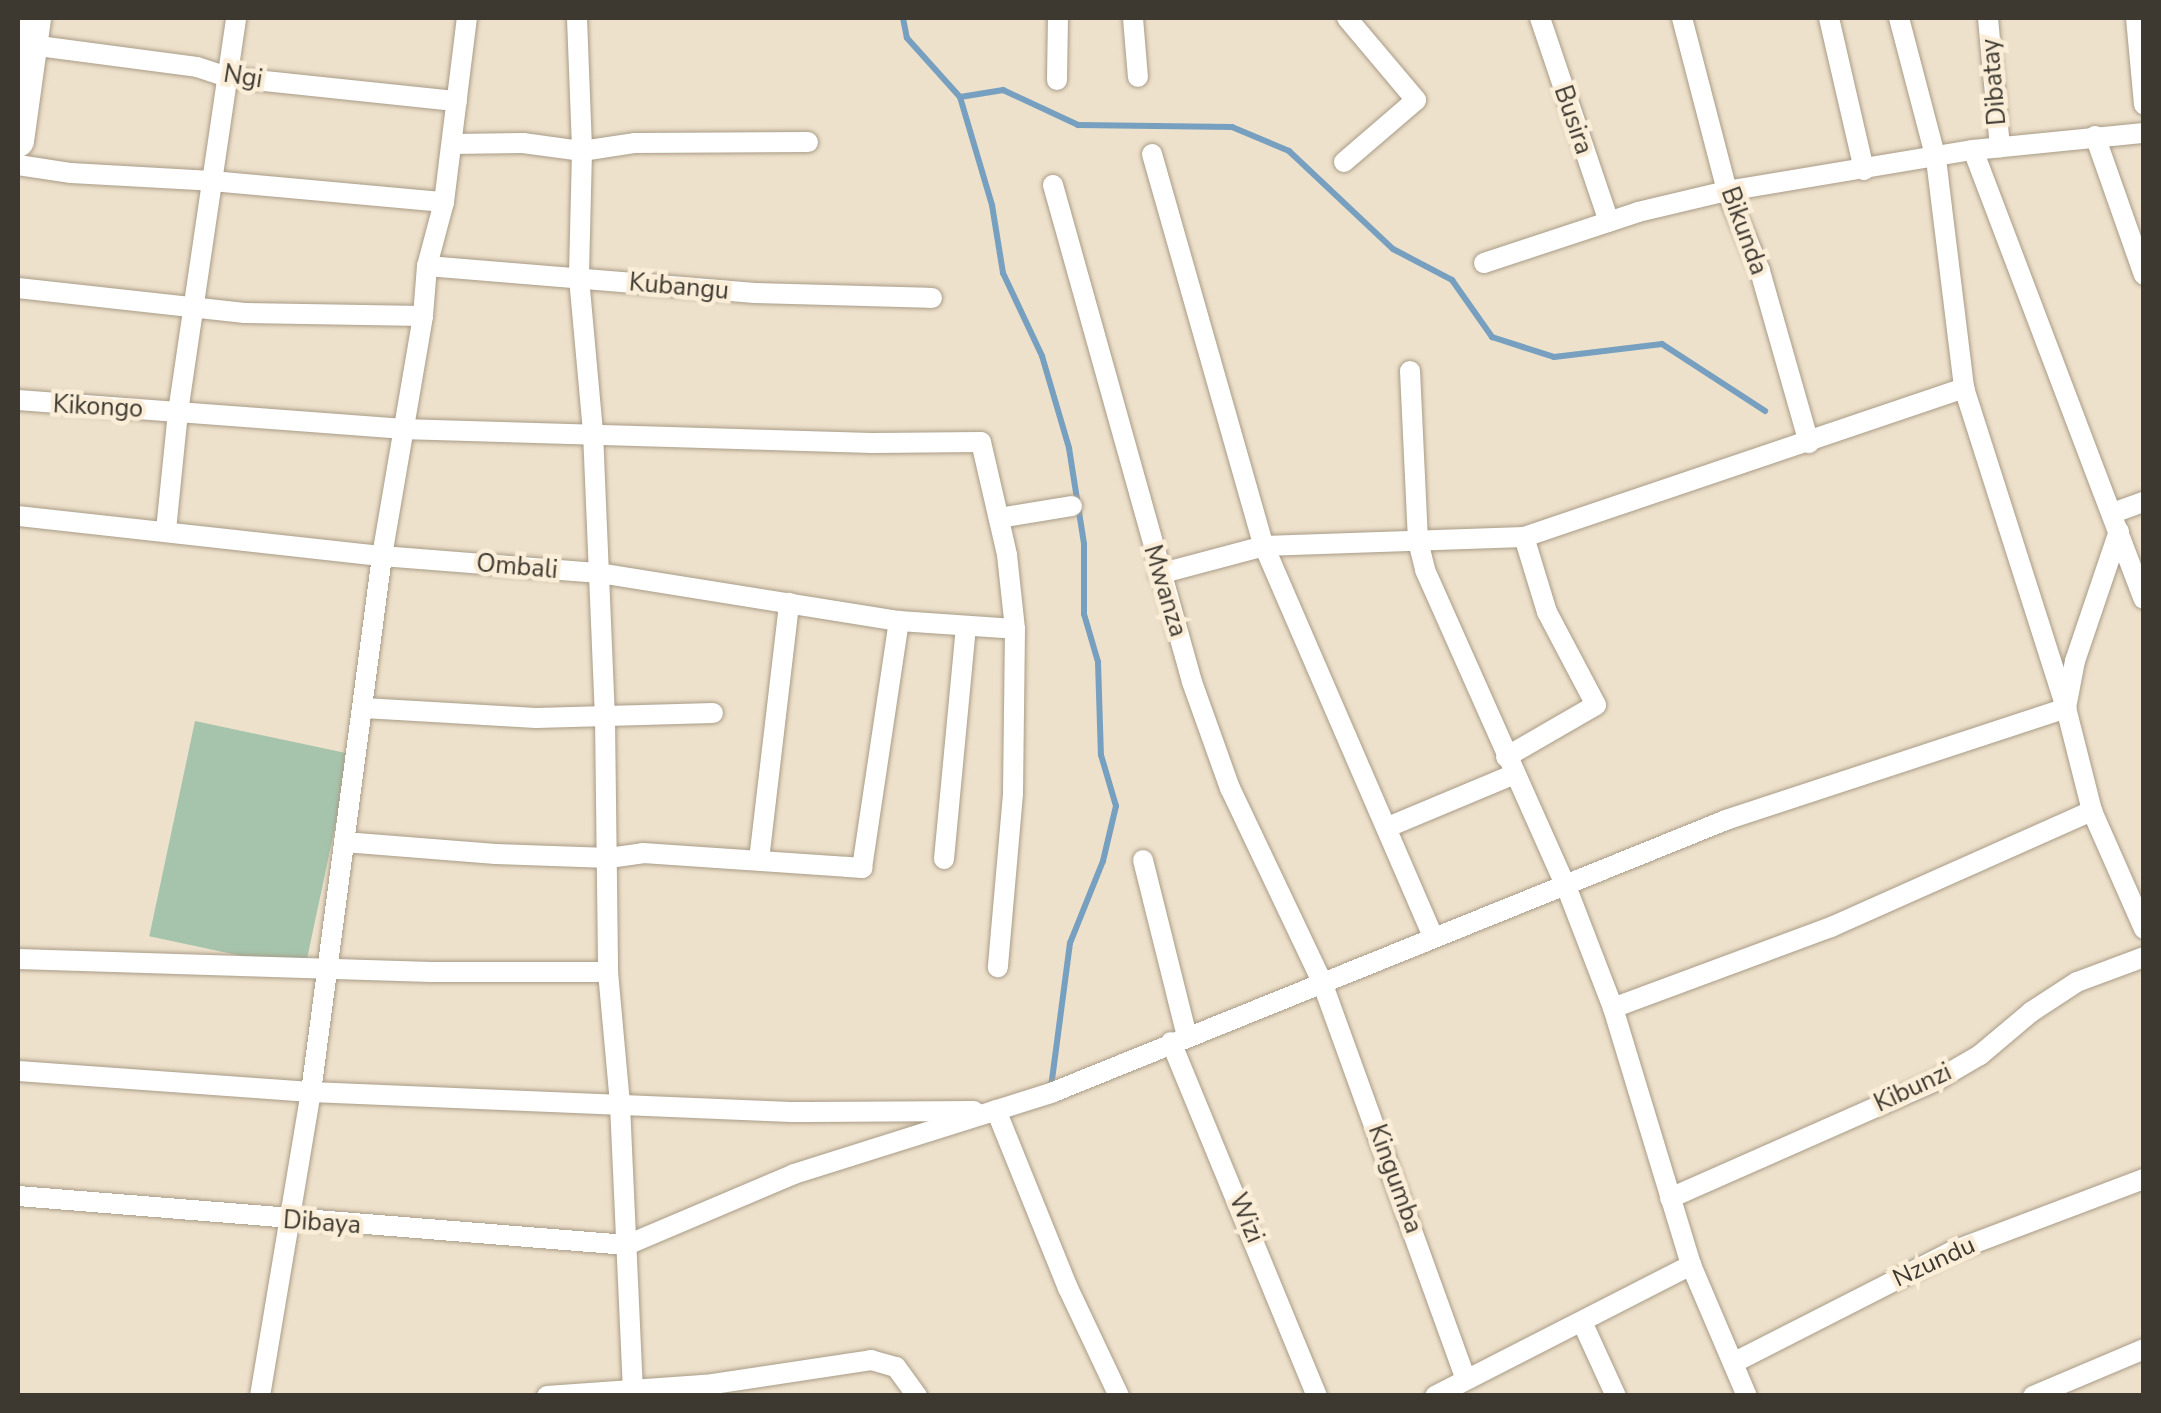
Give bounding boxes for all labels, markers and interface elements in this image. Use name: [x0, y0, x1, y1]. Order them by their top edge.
street label: Dibatay: [1975, 37, 2013, 127]
street label: Ngi: [221, 59, 265, 95]
street label: Busira: [1547, 82, 1599, 158]
street label: Bikunda: [1714, 183, 1774, 279]
street label: Kubangu: [628, 268, 730, 306]
street label: Kikongo: [52, 390, 144, 424]
street label: Mwanza: [1137, 542, 1193, 640]
street label: Ombali: [475, 549, 559, 585]
street label: Kibunzi: [1870, 1057, 1956, 1119]
street label: Kingumba: [1361, 1121, 1429, 1237]
street label: Wizi: [1222, 1189, 1270, 1247]
street label: Dibaya: [282, 1205, 362, 1241]
street label: Nzundu: [1888, 1230, 1980, 1294]

